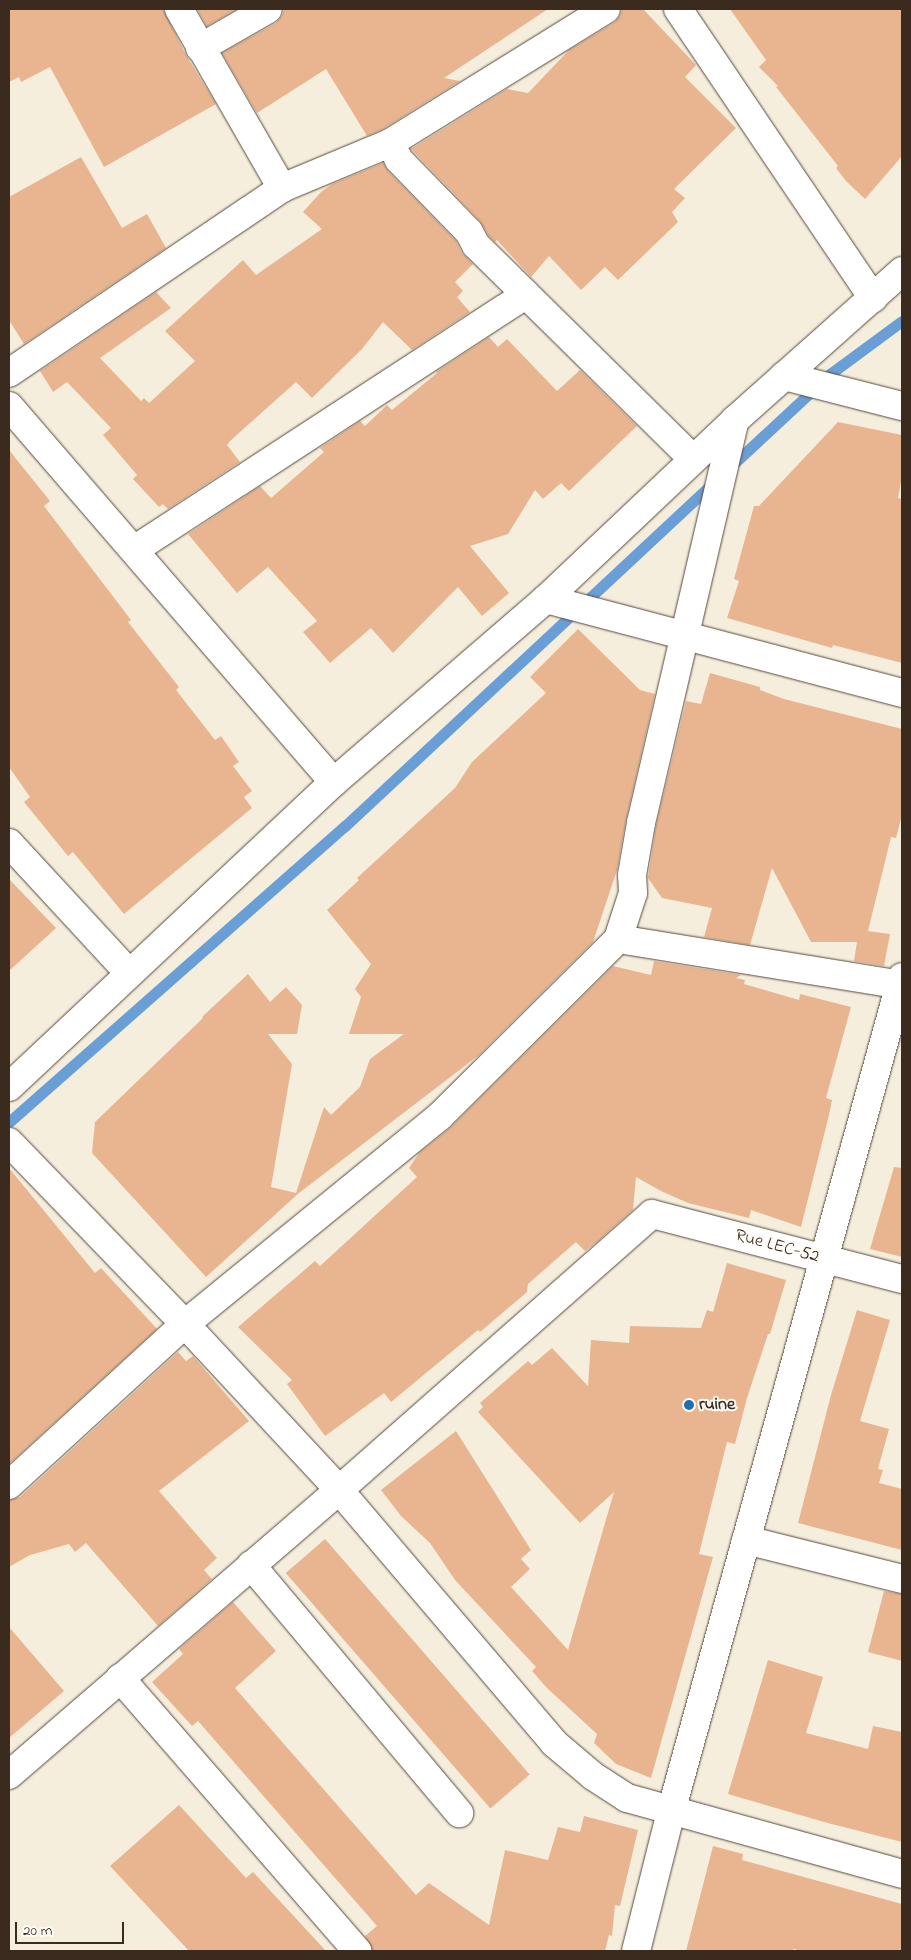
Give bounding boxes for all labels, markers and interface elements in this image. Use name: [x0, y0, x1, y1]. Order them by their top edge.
street label: Rue LEC-52: [733, 1225, 821, 1269]
place label: ruine: [699, 1394, 735, 1416]
marker: ruine: [683, 1399, 695, 1411]
scale bar: [18, 1912, 126, 1944]
text: 20 m: [23, 1920, 52, 1942]

